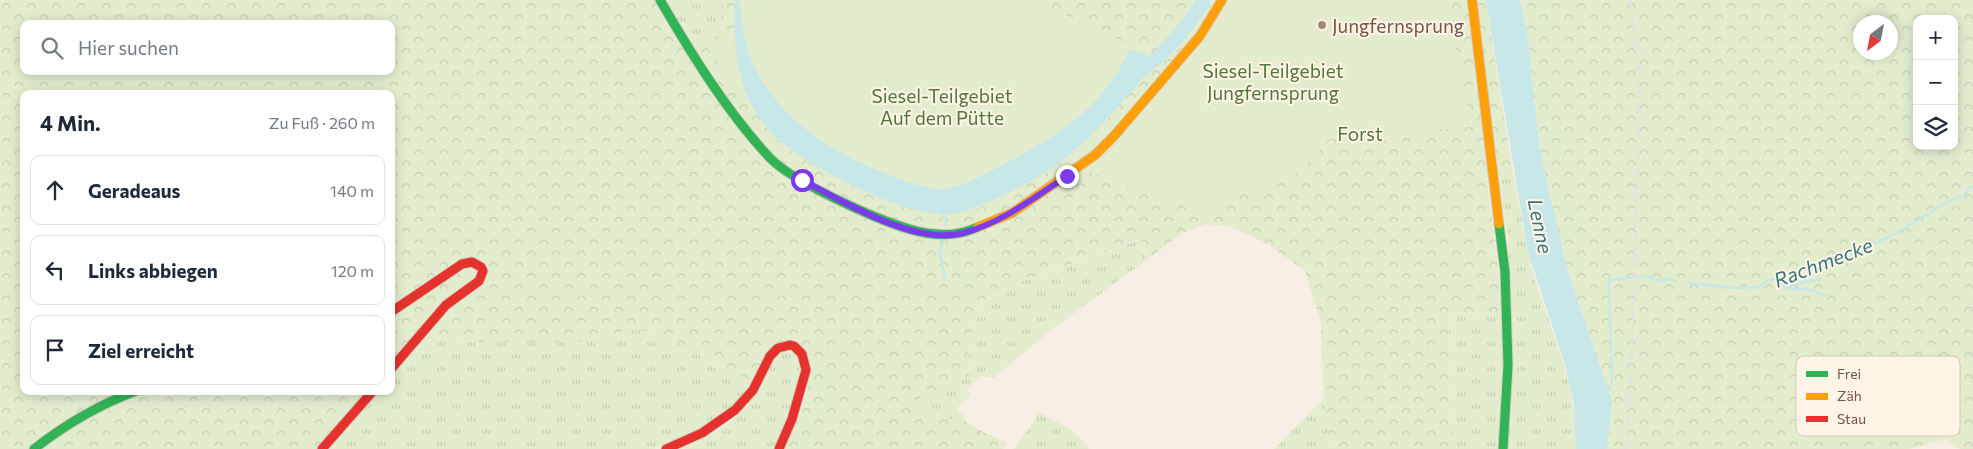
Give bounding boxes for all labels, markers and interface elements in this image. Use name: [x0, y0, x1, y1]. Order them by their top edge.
place label: Jungfernsprung: [1332, 14, 1464, 37]
north arrow: [1853, 15, 1898, 60]
map controls: [1913, 15, 1958, 150]
button: +: [1913, 15, 1958, 60]
marker: Jungfernsprung: [1316, 19, 1328, 31]
search box: [20, 20, 395, 75]
icon: search: [38, 34, 66, 62]
text: Hier suchen: [78, 36, 179, 59]
park label: Siesel-Teilgebiet Jungfernsprung: [1203, 59, 1344, 104]
button: −: [1913, 60, 1958, 105]
park label: Siesel-Teilgebiet Auf dem Pütte: [872, 84, 1013, 129]
button: layers: [1913, 105, 1958, 150]
text: 4 Min.: [40, 110, 101, 135]
text: Zu Fuß · 260 m: [269, 113, 375, 132]
park label: Forst: [1337, 122, 1383, 145]
route end: [1056, 165, 1079, 188]
route start: [791, 169, 814, 192]
icon: ahead: [41, 176, 69, 204]
text: Geradeaus: [88, 179, 180, 202]
text: 140 m: [330, 181, 374, 200]
water label: Lenne: [1523, 196, 1559, 256]
water label: Rachmecke: [1770, 232, 1876, 292]
icon: left: [41, 256, 69, 284]
text: Links abbiegen: [88, 259, 218, 282]
text: 120 m: [331, 261, 374, 280]
icon: arrive: [41, 336, 69, 364]
text: Ziel erreicht: [88, 339, 194, 362]
legend: [1796, 356, 1960, 436]
text: Frei: [1837, 365, 1861, 382]
text: Zäh: [1837, 387, 1862, 404]
text: Stau: [1837, 410, 1866, 427]

